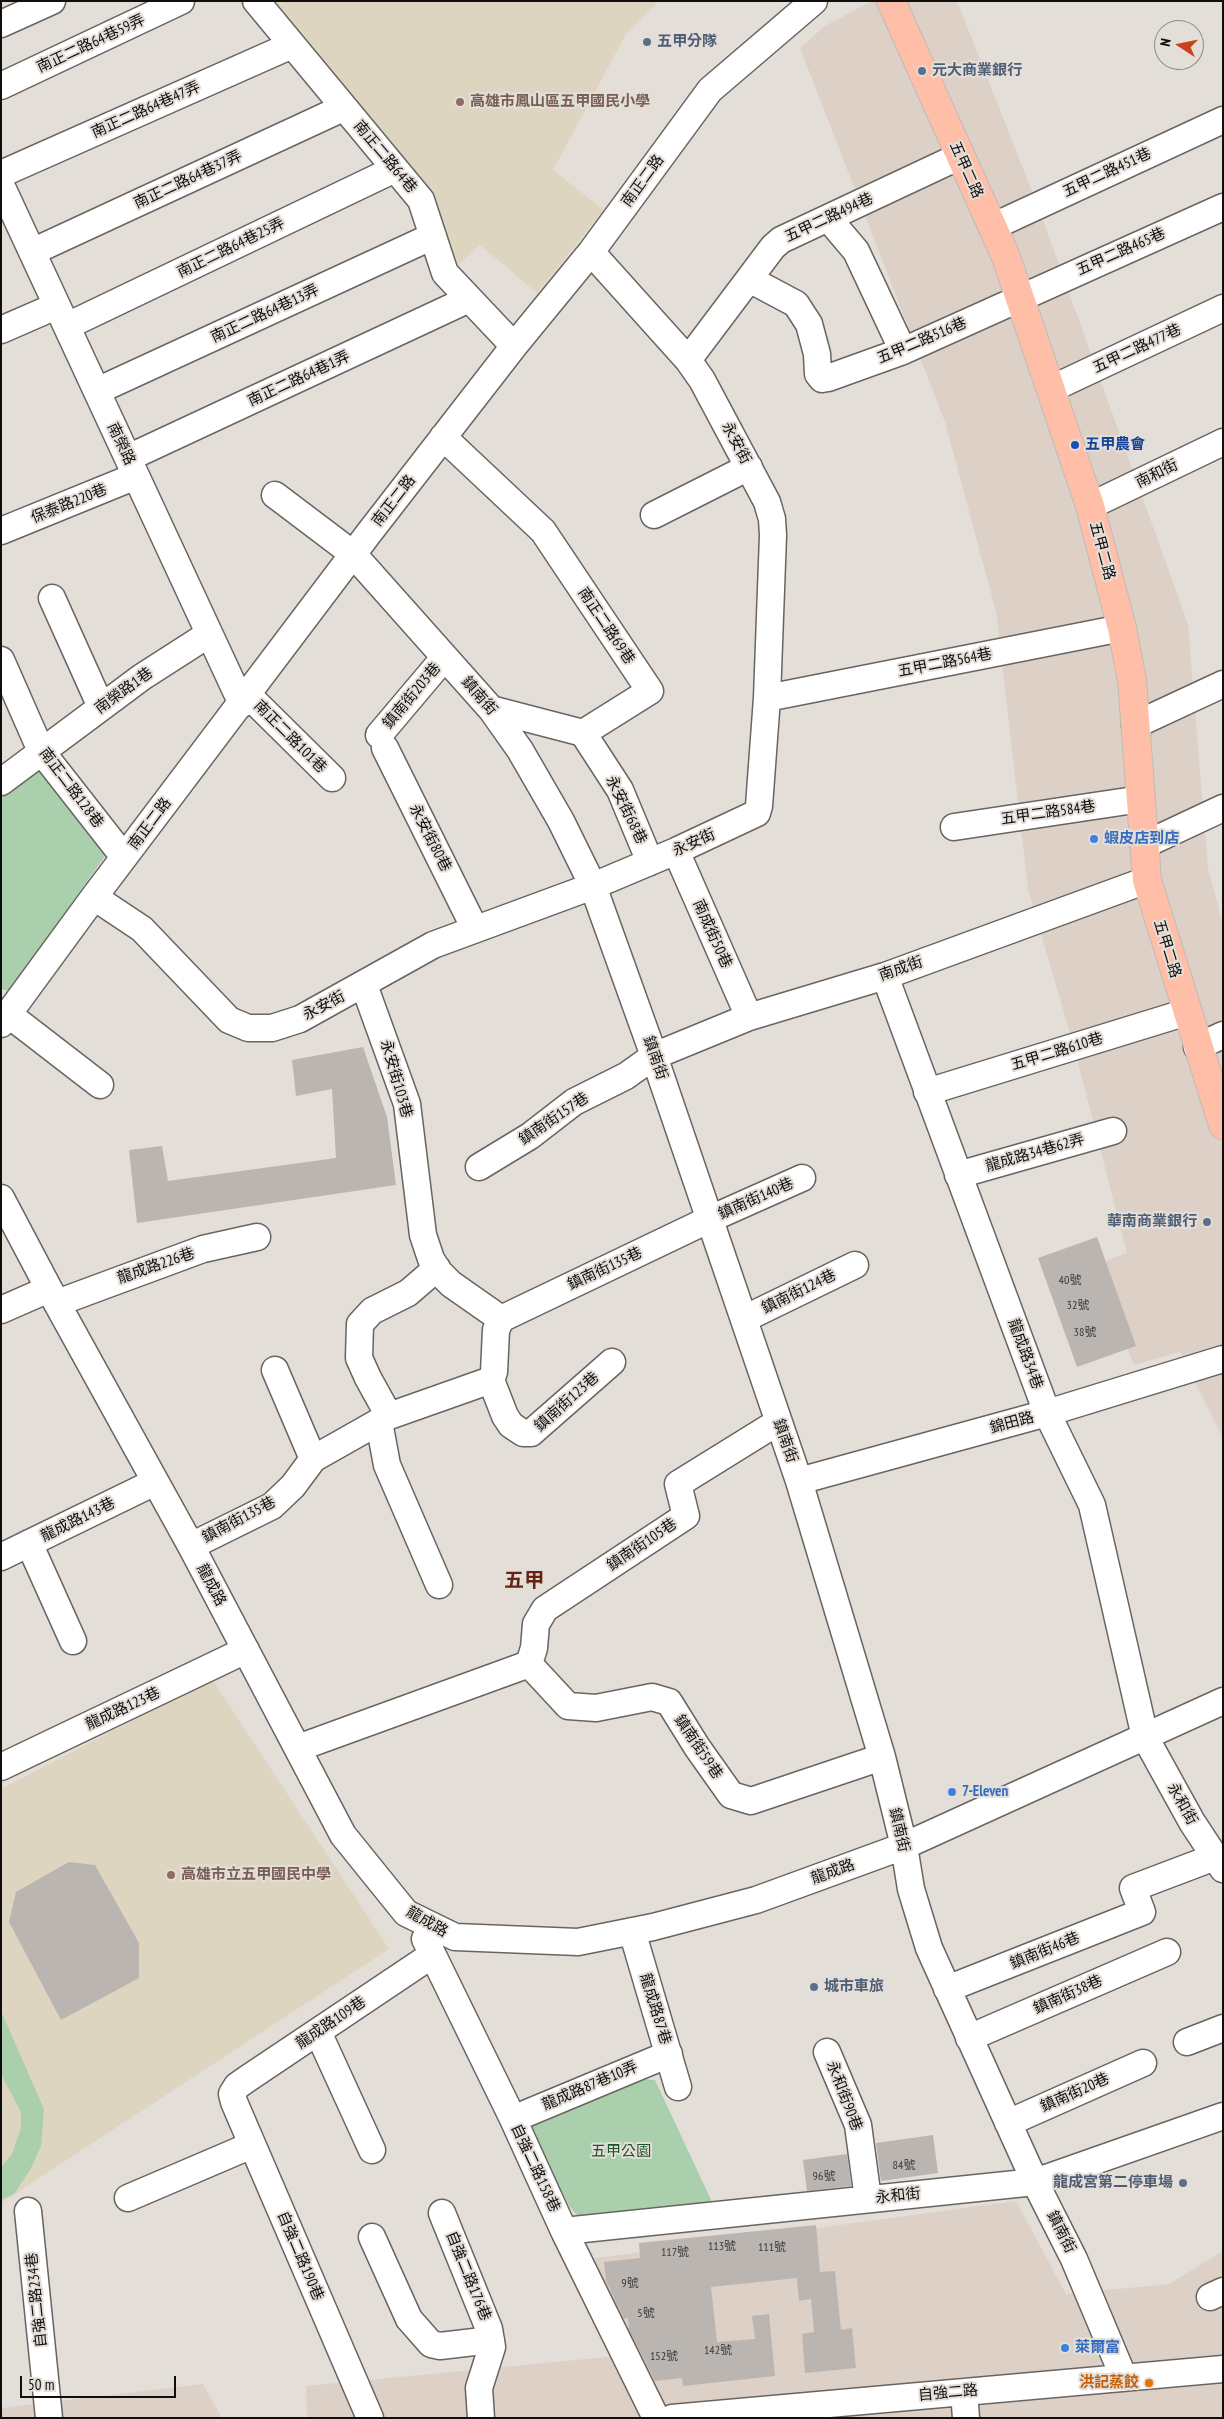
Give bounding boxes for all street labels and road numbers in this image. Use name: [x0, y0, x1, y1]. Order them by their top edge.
street label: 南正二路64巷59弄: [34, 11, 148, 77]
street label: 南正二路64巷47弄: [89, 78, 203, 142]
street label: 南正二路64巷: [350, 117, 420, 197]
street label: 五甲二路: [946, 139, 986, 201]
street label: 五甲二路451巷: [1060, 145, 1154, 201]
street label: 南正二路64巷37弄: [131, 147, 245, 213]
street label: 南正二路: [618, 151, 668, 211]
street label: 五甲二路494巷: [782, 190, 876, 246]
street label: 南正二路64巷25弄: [174, 214, 288, 282]
street label: 五甲二路465巷: [1074, 224, 1168, 280]
street label: 南正二路64巷13弄: [208, 281, 322, 347]
street label: 五甲二路516巷: [875, 314, 969, 368]
street label: 五甲二路477巷: [1090, 321, 1184, 377]
street label: 南正二路64巷1弄: [245, 348, 353, 410]
street label: 永安街: [717, 419, 755, 467]
street label: 南榮路: [103, 420, 139, 468]
street label: 南和街: [1133, 456, 1181, 492]
street label: 南正二路: [368, 472, 420, 530]
street label: 保泰路220巷: [28, 481, 110, 527]
street label: 五甲二路: [1086, 520, 1118, 582]
street label: 南正二路69巷: [574, 584, 638, 668]
street label: 五甲二路564巷: [897, 645, 993, 681]
street label: 鎮南街203巷: [379, 659, 445, 733]
street label: 南榮路1巷: [92, 664, 156, 718]
street label: 鎮南街: [457, 673, 501, 719]
street label: 南正二路101巷: [250, 697, 330, 777]
street label: 南正二路128巷: [35, 745, 107, 831]
street label: 永安街68巷: [602, 773, 650, 847]
street label: 南正二路: [125, 795, 175, 853]
street label: 五甲二路584巷: [1000, 797, 1096, 829]
street label: 永安街80巷: [405, 801, 455, 875]
street label: 永安街: [670, 826, 718, 860]
street label: 南成街50巷: [689, 897, 735, 971]
street label: 五甲二路: [1150, 918, 1184, 980]
street label: 南成街: [877, 953, 925, 985]
street label: 永安街: [300, 987, 348, 1025]
street label: 五甲二路610巷: [1009, 1029, 1105, 1075]
street label: 鎮南街: [639, 1034, 671, 1082]
street label: 永安街103巷: [376, 1038, 416, 1120]
street label: 鎮南街157巷: [516, 1089, 592, 1149]
street label: 龍成路34巷62弄: [983, 1130, 1087, 1176]
street label: 鎮南街140巷: [716, 1174, 796, 1224]
street label: 龍成路226巷: [115, 1244, 197, 1288]
street label: 鎮南街135巷: [565, 1244, 645, 1294]
street label: 鎮南街124巷: [759, 1266, 839, 1318]
street label: 龍成路34巷: [1004, 1316, 1046, 1392]
street label: 鎮南街123巷: [531, 1368, 603, 1436]
street label: 錦田路: [988, 1408, 1036, 1438]
street label: 鎮南街: [769, 1417, 801, 1465]
street label: 鎮南街135巷: [199, 1493, 279, 1547]
street label: 龍成路143巷: [38, 1494, 118, 1546]
street label: 鎮南街105巷: [604, 1515, 680, 1575]
street label: 龍成路: [192, 1561, 230, 1609]
street label: 龍成路123巷: [83, 1684, 163, 1734]
street label: 鎮南街59巷: [670, 1712, 726, 1782]
street label: 永和街: [1163, 1780, 1201, 1828]
street label: 鎮南街: [885, 1806, 913, 1854]
street label: 龍成路: [809, 1856, 857, 1888]
street label: 龍成路: [403, 1903, 451, 1941]
street label: 鎮南街46巷: [1008, 1929, 1082, 1973]
street label: 龍成路87巷: [636, 1971, 674, 2047]
street label: 鎮南街38巷: [1031, 1972, 1105, 2018]
street label: 龍成路109巷: [293, 1993, 369, 2053]
street label: 龍成路87巷10弄: [540, 2058, 640, 2114]
street label: 永和街90巷: [822, 2058, 866, 2134]
street label: 鎮南街20巷: [1038, 2070, 1112, 2116]
street label: 自強二路158巷: [507, 2121, 563, 2215]
street label: 永和街: [875, 2185, 921, 2207]
street label: 鎮南街: [1043, 2208, 1079, 2256]
street label: 自強二路190巷: [273, 2209, 327, 2303]
street label: 自強二路176巷: [442, 2228, 494, 2324]
street label: 自強二路234巷: [23, 2252, 51, 2348]
street label: 自強二路: [917, 2381, 979, 2405]

